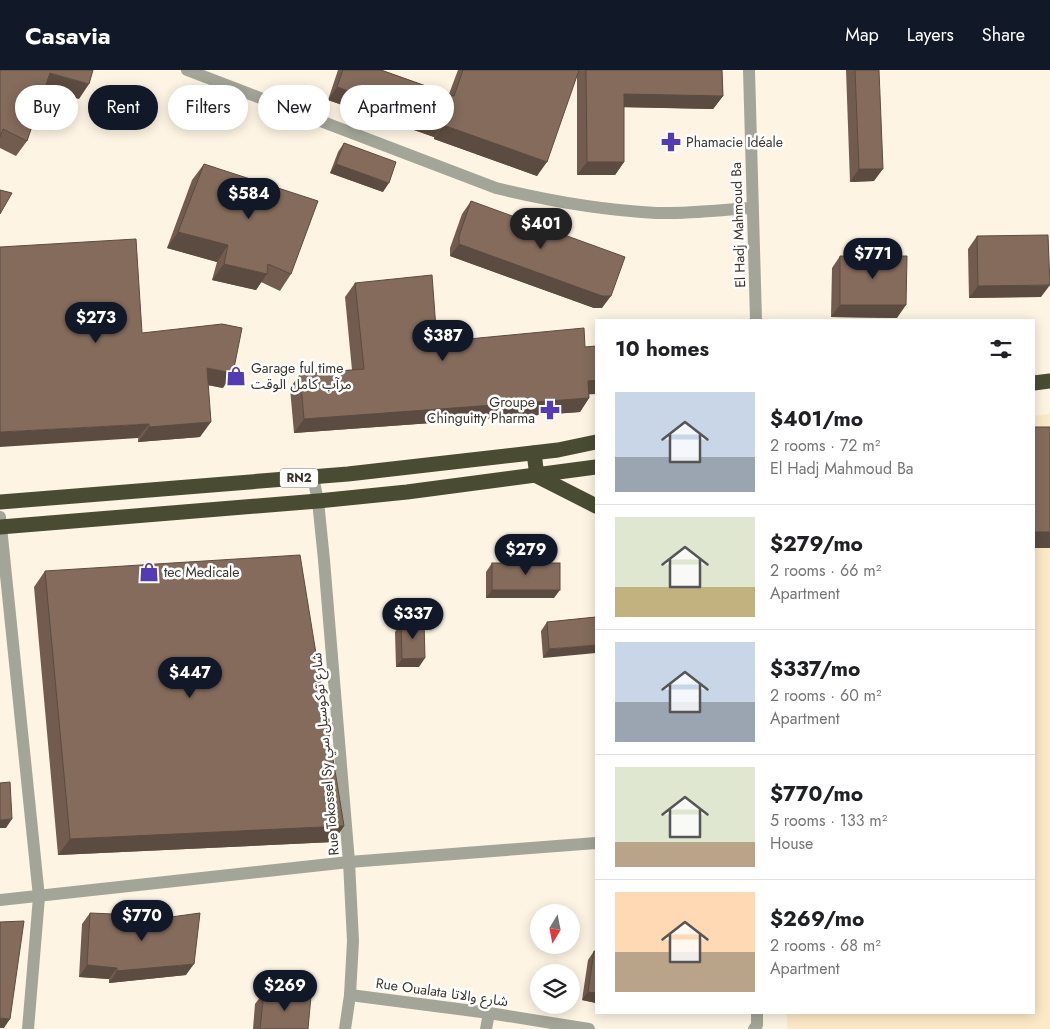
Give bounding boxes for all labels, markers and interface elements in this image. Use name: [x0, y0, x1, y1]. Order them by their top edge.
text: Casavia: [25, 18, 111, 53]
text: Map: [845, 22, 879, 48]
text: Layers: [907, 22, 954, 48]
text: Share: [982, 22, 1025, 48]
chip: Buy: [15, 85, 78, 130]
chip: Rent: [88, 85, 158, 130]
chip: Filters: [168, 85, 248, 130]
chip: New: [258, 85, 330, 130]
chip: Apartment: [340, 85, 454, 130]
pharmacy icon: Phamacie Idéale: [660, 131, 682, 153]
place label: Phamacie Idéale: [686, 132, 783, 152]
street label: El Hadj Mahmoud Ba: [726, 162, 750, 288]
pin: $584: [219, 178, 279, 220]
text: $584: [228, 182, 270, 205]
pin: $401: [511, 208, 571, 250]
text: $401: [521, 212, 561, 235]
pin: $771: [843, 238, 903, 280]
text: $771: [854, 242, 892, 265]
pin: $273: [66, 302, 126, 344]
text: $273: [76, 306, 116, 329]
pin: $387: [413, 320, 473, 362]
text: $387: [423, 324, 463, 347]
text: 10 homes: [615, 334, 709, 364]
icon: filters: [987, 335, 1015, 363]
place label: Garage ful time مرآب كامل الوقت: [251, 358, 352, 394]
shop icon: Garage ful time مرآب كامل الوقت: [225, 365, 247, 387]
place label: Groupe Chinguitty Pharma: [427, 392, 535, 428]
pharmacy icon: Groupe Chinguitty Pharma: [539, 399, 561, 421]
text: $401/mo: [770, 404, 863, 434]
icon: home: [655, 412, 715, 472]
text: 2 rooms · 72 m²: [770, 434, 880, 457]
text: El Hadj Mahmoud Ba: [770, 457, 914, 480]
road number: RN2: [280, 468, 318, 488]
text: $279/mo: [770, 529, 863, 559]
pin: $279: [496, 534, 556, 576]
icon: home: [655, 537, 715, 597]
text: $279: [506, 538, 546, 561]
text: 2 rooms · 66 m²: [770, 559, 881, 582]
shop icon: tec Medicale: [138, 561, 160, 583]
place label: tec Medicale: [164, 562, 240, 582]
text: Apartment: [770, 582, 840, 605]
pin: $337: [383, 598, 443, 640]
text: $337: [393, 602, 433, 625]
street label: Rue Tokossel Sy شارع توكوسيل سي: [306, 652, 345, 856]
text: $337/mo: [770, 654, 860, 684]
pin: $447: [160, 656, 220, 699]
text: $447: [169, 661, 211, 684]
icon: home: [655, 662, 715, 722]
text: 2 rooms · 60 m²: [770, 684, 882, 707]
text: Apartment: [770, 707, 840, 730]
text: $770/mo: [770, 779, 863, 809]
icon: home: [655, 787, 715, 847]
text: 5 rooms · 133 m²: [770, 809, 887, 832]
text: House: [770, 832, 813, 855]
pin: $770: [112, 900, 172, 942]
text: $770: [122, 904, 162, 927]
north arrow: [530, 904, 580, 954]
map controls: [530, 904, 580, 1014]
text: $269/mo: [770, 904, 864, 934]
icon: home: [655, 912, 715, 972]
text: 2 rooms · 68 m²: [770, 934, 881, 957]
text: Apartment: [770, 957, 840, 980]
button: layers: [530, 964, 580, 1014]
pin: $269: [255, 970, 315, 1012]
street label: Rue Oualata شارع والاتا: [374, 973, 510, 1012]
text: $269: [264, 974, 306, 997]

